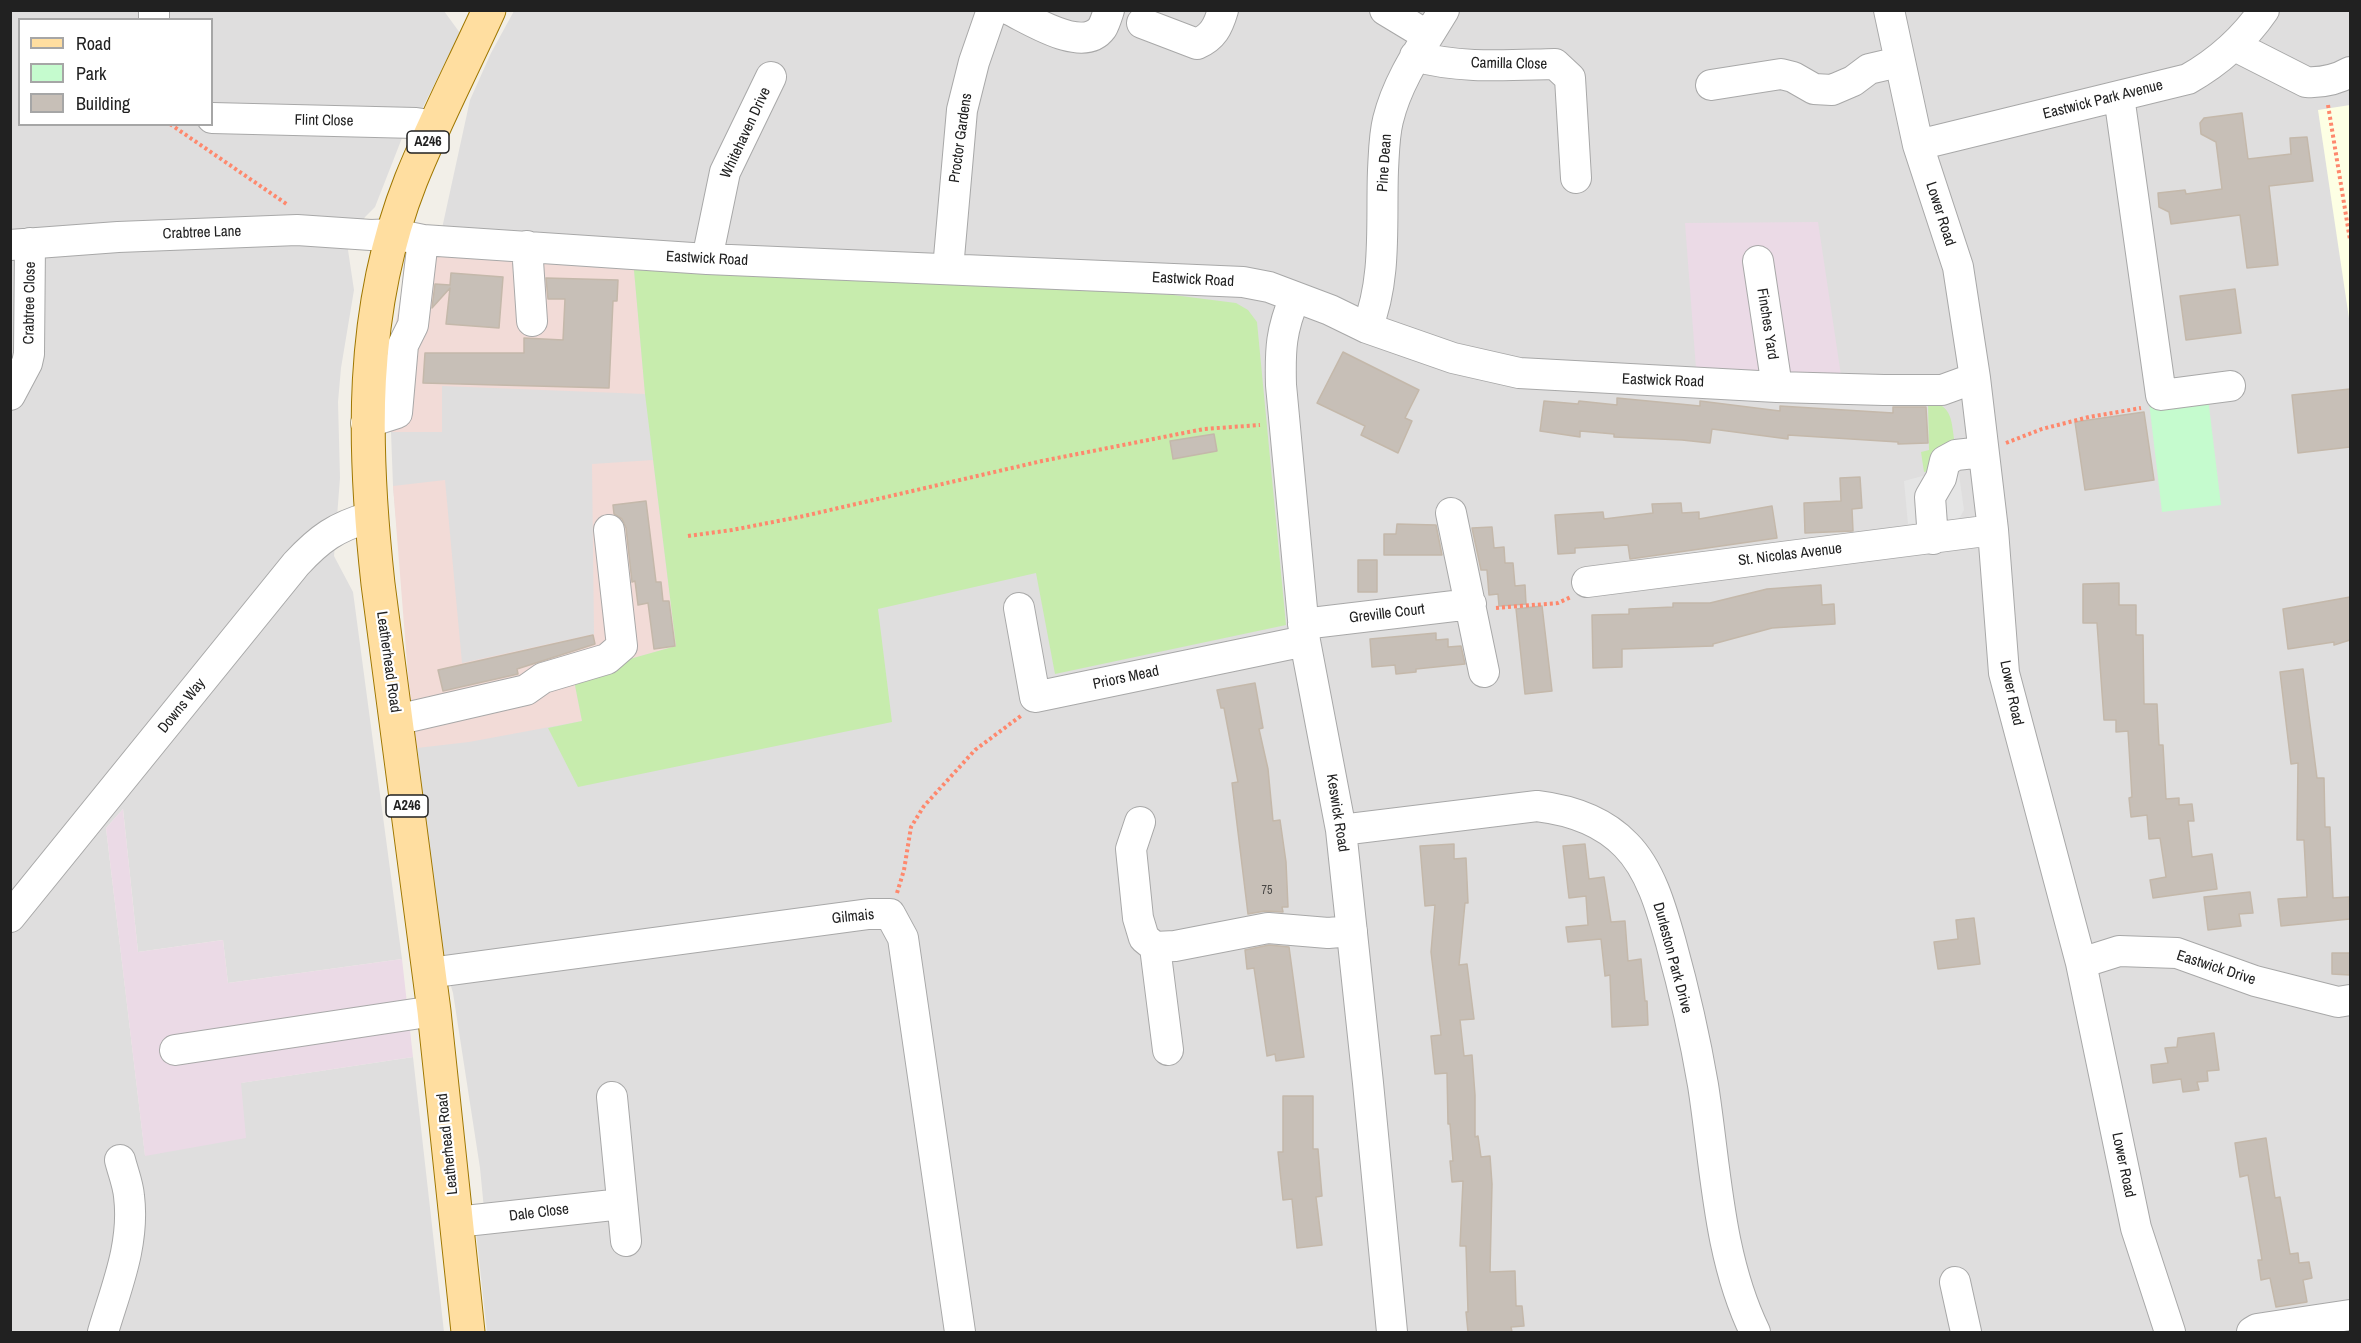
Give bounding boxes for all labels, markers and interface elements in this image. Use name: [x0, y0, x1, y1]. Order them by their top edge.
legend: [18, 18, 213, 126]
text: Road: [76, 31, 111, 56]
street label: Camilla Close: [1471, 54, 1547, 74]
text: Park: [76, 61, 106, 86]
street label: Eastwick Park Avenue: [2041, 76, 2165, 124]
street label: Whitehaven Drive: [717, 85, 775, 181]
text: Building: [76, 91, 130, 116]
street label: Proctor Gardens: [946, 92, 976, 184]
street label: Flint Close: [294, 111, 354, 131]
road number: A246: [407, 131, 449, 153]
street label: Pine Dean: [1374, 133, 1396, 193]
street label: Lower Road: [1921, 180, 1959, 248]
street label: Crabtree Lane: [162, 223, 242, 243]
street label: Eastwick Road: [666, 248, 748, 270]
street label: Crabtree Close: [20, 261, 40, 345]
street label: Eastwick Road: [1152, 269, 1234, 291]
street label: Finches Yard: [1752, 287, 1782, 361]
street label: Eastwick Road: [1622, 371, 1704, 391]
street label: St. Nicolas Avenue: [1737, 540, 1843, 570]
street label: Greville Court: [1348, 600, 1426, 628]
street label: Leatherhead Road: [372, 610, 404, 714]
street label: Lower Road: [1995, 659, 2027, 727]
street label: Priors Mead: [1091, 662, 1161, 694]
street label: Downs Way: [155, 675, 209, 737]
street label: Keswick Road: [1322, 773, 1352, 853]
road number: A246: [386, 795, 428, 817]
house number: 75: [1262, 884, 1272, 898]
street label: Durleston Park Drive: [1649, 901, 1695, 1015]
street label: Gilmais: [831, 906, 875, 928]
street label: Eastwick Drive: [2174, 947, 2258, 989]
street label: Leatherhead Road: [434, 1092, 462, 1196]
street label: Lower Road: [2107, 1131, 2139, 1199]
street label: Dale Close: [508, 1200, 570, 1226]

